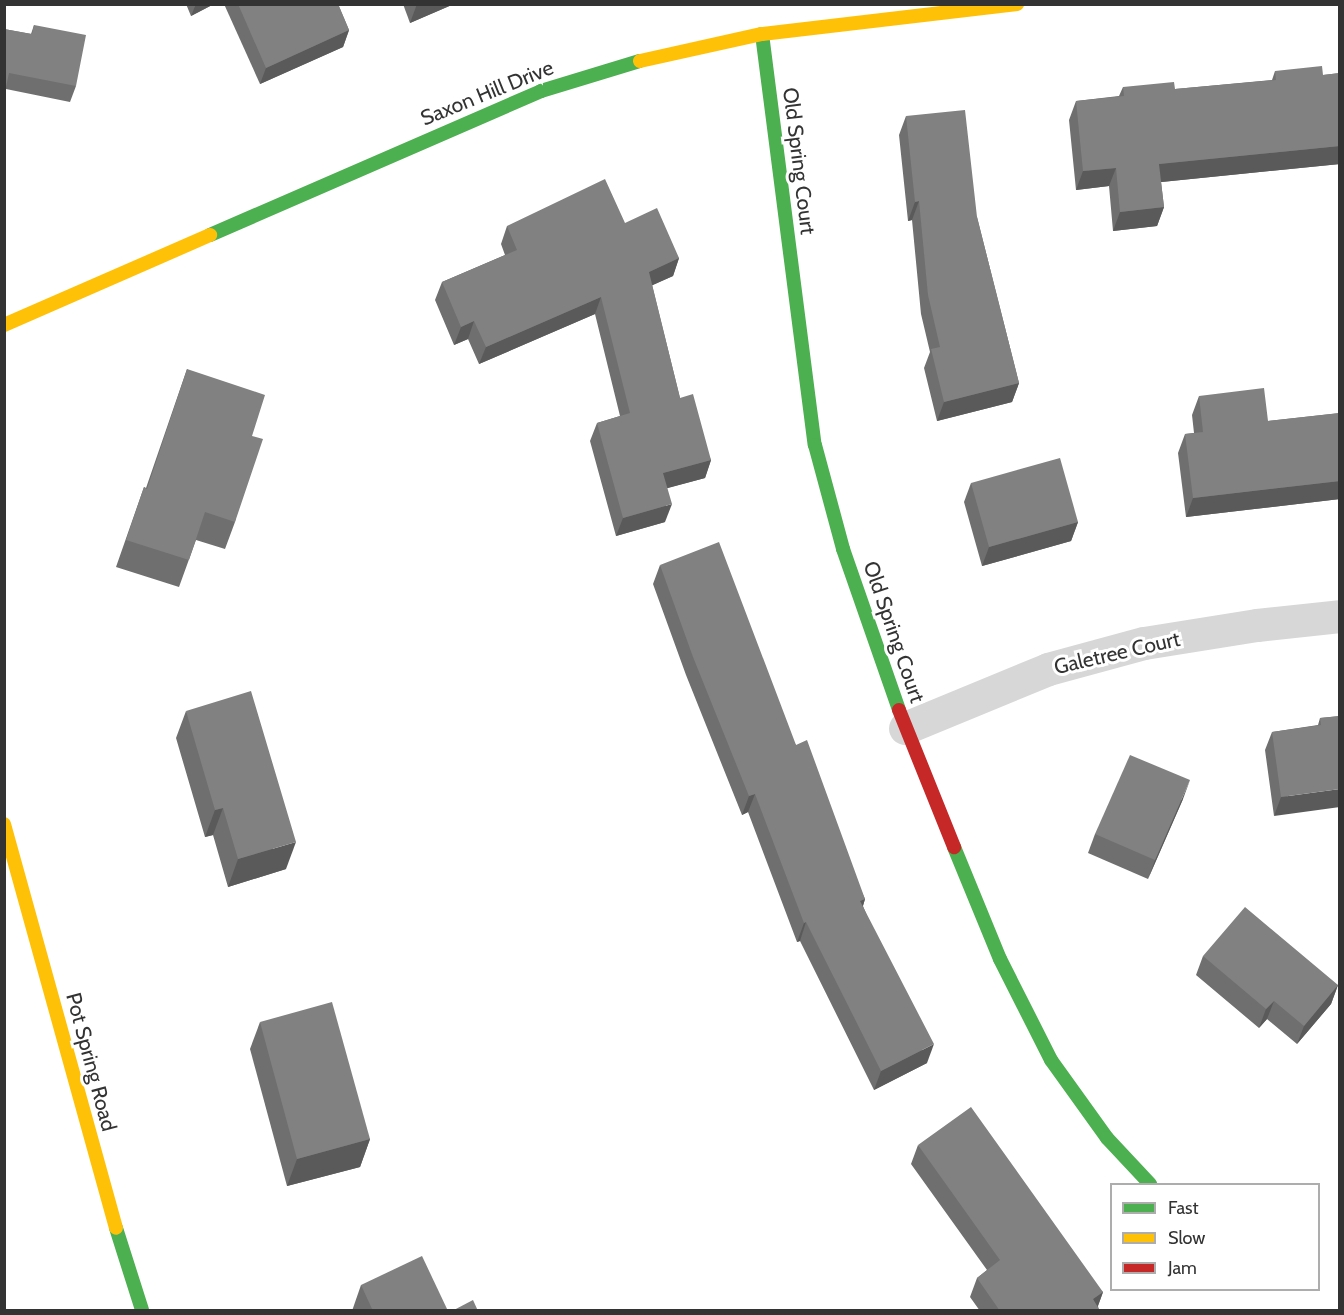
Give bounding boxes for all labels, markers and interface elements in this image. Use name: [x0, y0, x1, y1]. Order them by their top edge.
street label: Saxon Hill Drive: [417, 55, 557, 131]
street label: Old Spring Court: [777, 86, 821, 236]
street label: Old Spring Court: [858, 558, 930, 706]
street label: Galetree Court: [1052, 626, 1182, 680]
street label: Pot Spring Road: [60, 990, 122, 1134]
legend: [1110, 1183, 1320, 1291]
text: Fast: [1168, 1197, 1199, 1219]
text: Slow: [1168, 1227, 1205, 1249]
text: Jam: [1168, 1257, 1197, 1279]

